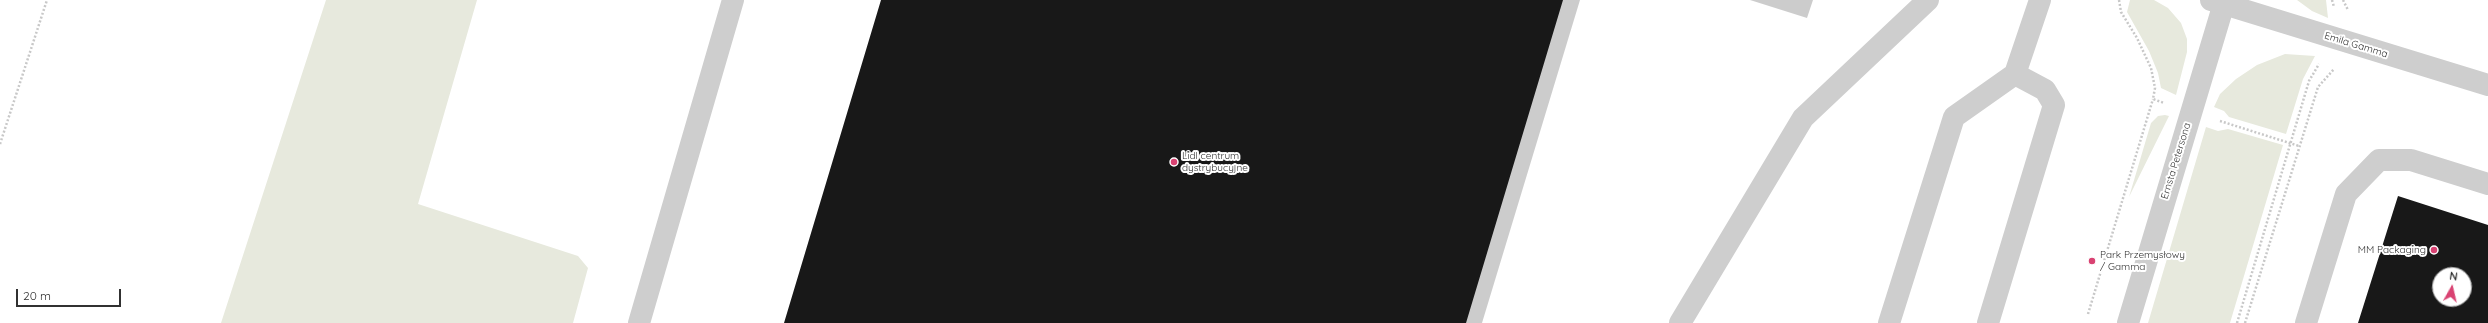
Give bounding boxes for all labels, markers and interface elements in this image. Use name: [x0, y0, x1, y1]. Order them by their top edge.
street label: Emila Gamma: [2323, 30, 2389, 60]
street label: Ernsta Petersona: [2159, 121, 2193, 201]
place label: Lidl centrum dystrybucyjne: [1182, 150, 1248, 174]
marker: Lidl centrum dystrybucyjne: [1169, 157, 1179, 167]
place label: MM Packaging: [2358, 244, 2426, 256]
marker: MM Packaging: [2429, 245, 2439, 255]
place label: Park Przemysłowy / Gamma: [2100, 249, 2185, 272]
marker: Park Przemysłowy / Gamma: [2087, 256, 2097, 266]
north arrow: [2432, 267, 2472, 307]
text: N: [2449, 269, 2459, 284]
scale bar: [18, 281, 123, 307]
text: 20 m: [23, 288, 51, 303]

